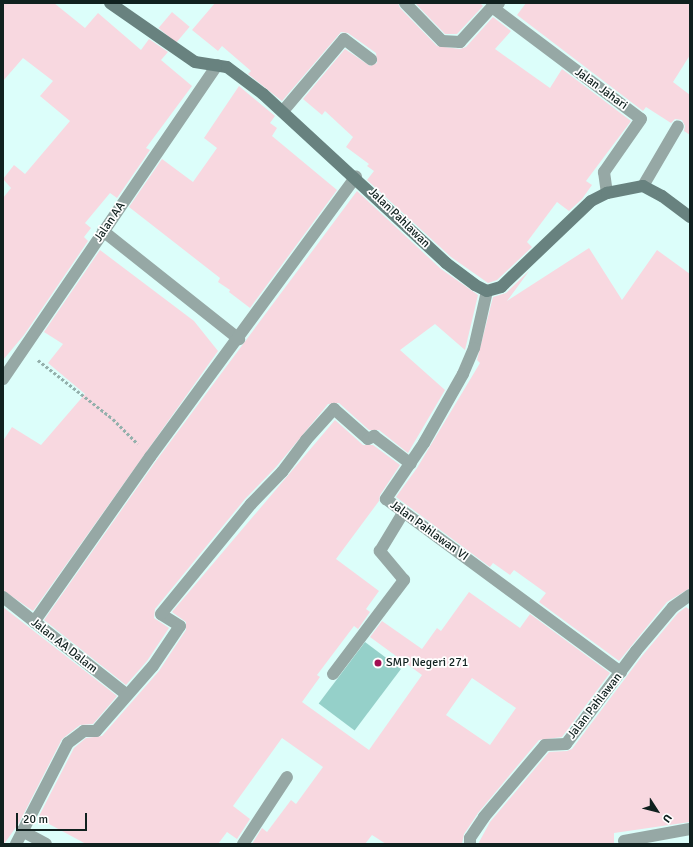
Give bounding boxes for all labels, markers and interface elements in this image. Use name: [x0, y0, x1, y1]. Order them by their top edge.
street label: Jalan Jahari: [572, 65, 630, 113]
street label: Jalan Pahlawan: [365, 185, 433, 251]
street label: Jalan AA: [92, 199, 128, 245]
street label: Jalan Pahlawan VI: [387, 498, 471, 564]
street label: Jalan AA Dalam: [28, 616, 100, 676]
place label: SMP Negeri 271: [386, 656, 468, 670]
marker: SMP Negeri 271: [373, 658, 383, 668]
street label: Jalan Pahlawan: [565, 670, 625, 742]
north arrow: [637, 791, 677, 831]
scale bar: [18, 805, 89, 831]
text: 20 m: [23, 812, 48, 827]
text: U: [660, 812, 675, 825]

